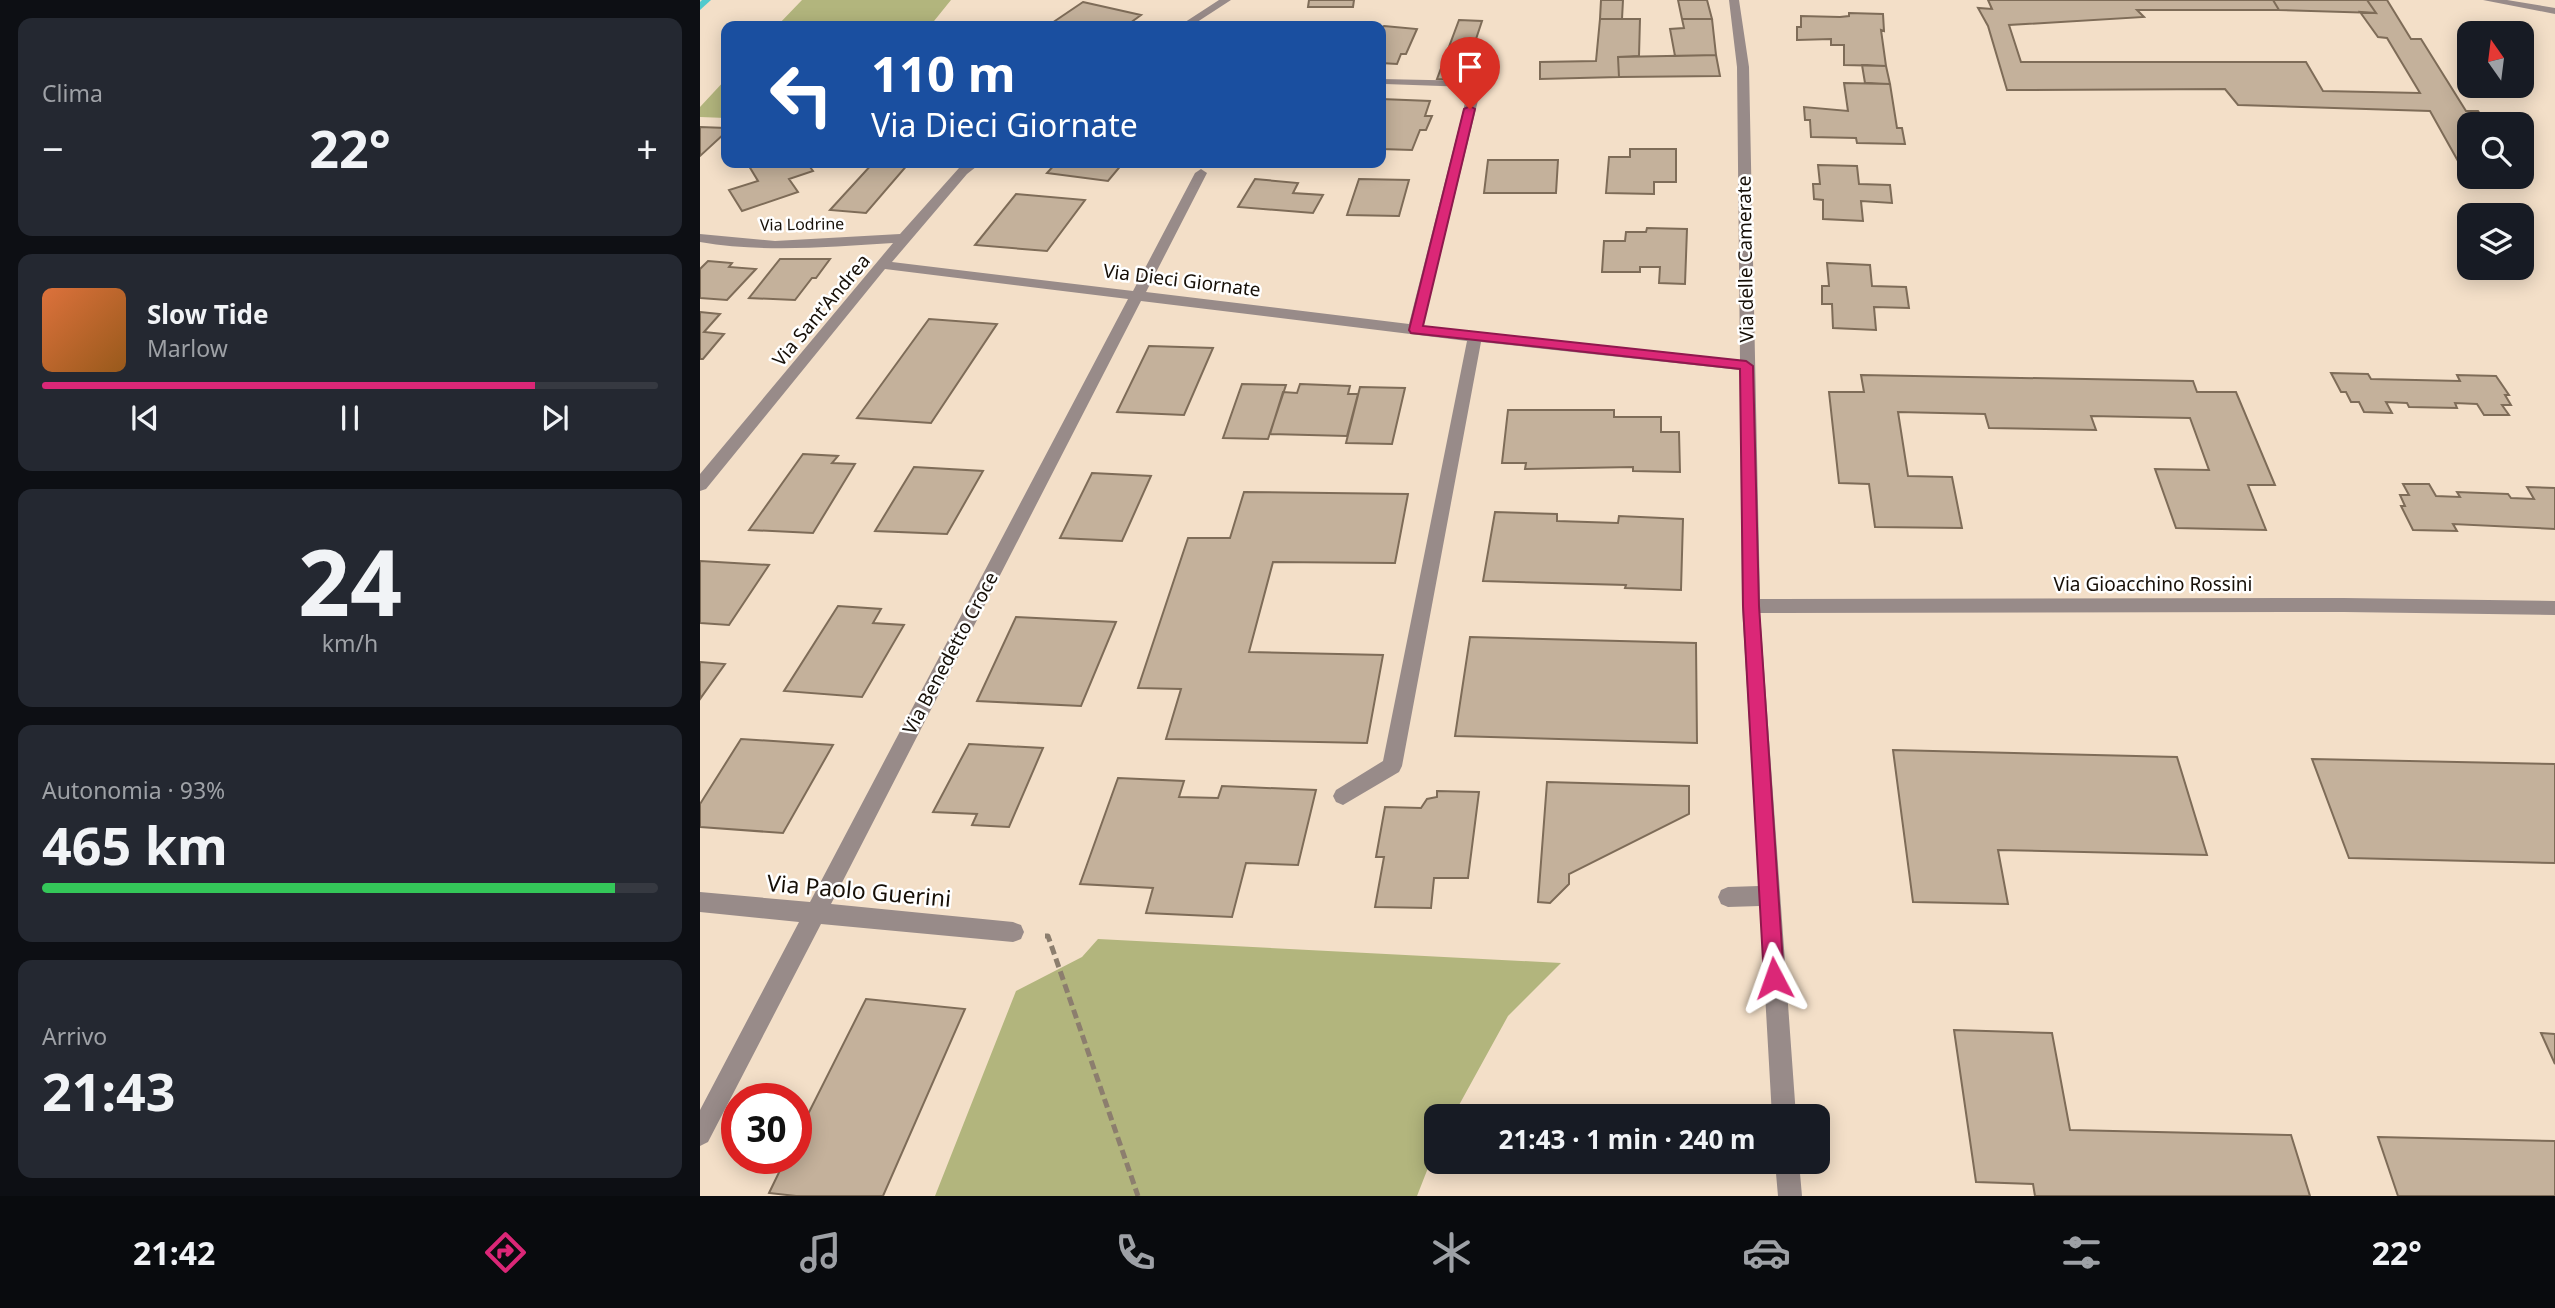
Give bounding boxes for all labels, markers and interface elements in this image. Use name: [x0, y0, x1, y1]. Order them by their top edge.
north arrow: [2457, 21, 2534, 98]
map controls: [2457, 21, 2534, 280]
pin: [1440, 37, 1500, 109]
text: 110 m: [871, 40, 1016, 106]
icon: arrive: [1451, 48, 1489, 86]
icon: left: [756, 49, 847, 140]
text: Clima: [42, 77, 103, 109]
text: Via Dieci Giornate: [871, 103, 1138, 146]
text: 22°: [309, 112, 391, 183]
button: search: [2457, 112, 2534, 189]
text: −: [42, 122, 64, 174]
text: +: [636, 122, 658, 174]
street label: Via delle Camerate: [1731, 175, 1759, 343]
button: layers: [2457, 203, 2534, 280]
street label: Via Lodrine: [760, 212, 844, 236]
street label: Via Sant'Andrea: [766, 248, 876, 372]
street label: Via Dieci Giornate: [1102, 257, 1262, 303]
text: Slow Tide: [147, 296, 269, 332]
text: Marlow: [147, 332, 228, 364]
icon: previous: [126, 399, 164, 437]
icon: pause: [331, 399, 369, 437]
icon: next: [536, 399, 574, 437]
text: 24: [298, 519, 402, 643]
street label: Via Benedetto Croce: [896, 567, 1004, 739]
street label: Via Gioacchino Rossini: [2054, 571, 2252, 597]
text: km/h: [322, 627, 378, 659]
text: Autonomia · 93%: [42, 774, 225, 806]
text: 465 km: [42, 809, 228, 880]
street label: Via Paolo Guerini: [766, 866, 952, 914]
position arrow: [1737, 941, 1811, 1015]
text: Arrivo: [42, 1020, 107, 1052]
text: 21:43: [42, 1055, 176, 1126]
speed limit sign: 30: [721, 1083, 812, 1174]
text: 21:43 · 1 min · 240 m: [1499, 1121, 1755, 1157]
icon: directions: [481, 1228, 530, 1277]
icon: music: [796, 1228, 845, 1277]
icon: phone: [1111, 1228, 1160, 1277]
icon: climate: [1427, 1228, 1476, 1277]
icon: car: [1742, 1228, 1791, 1277]
icon: filters: [2057, 1228, 2106, 1277]
text: 21:42: [133, 1231, 215, 1274]
text: 22°: [2372, 1231, 2422, 1274]

